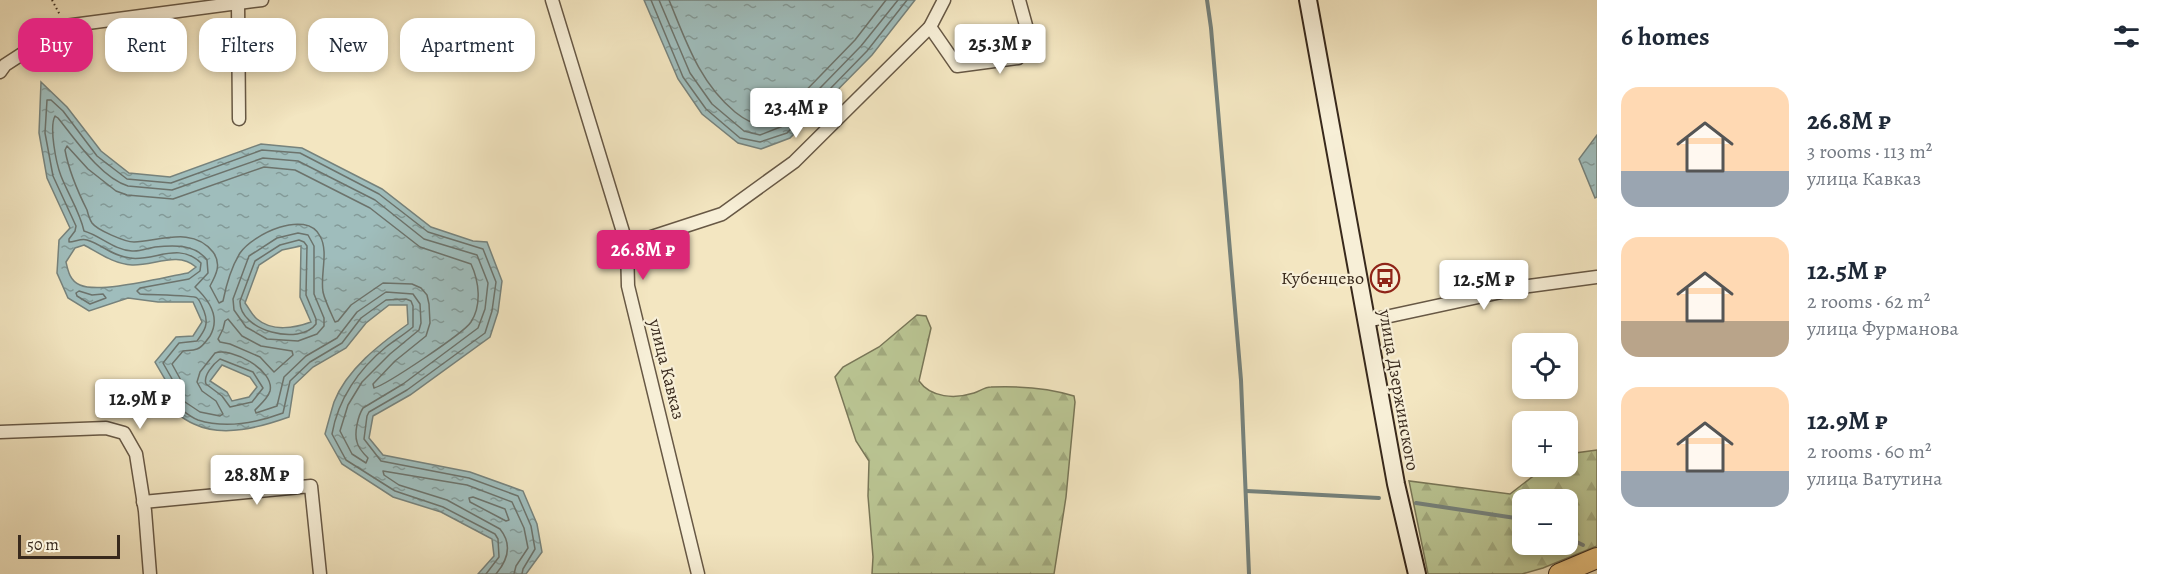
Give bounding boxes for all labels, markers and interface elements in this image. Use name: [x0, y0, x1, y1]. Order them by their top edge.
chip: Buy: [18, 18, 93, 72]
chip: Rent: [105, 18, 187, 72]
chip: Filters: [199, 18, 296, 72]
chip: New: [308, 18, 388, 72]
chip: Apartment: [400, 18, 535, 72]
text: 6 homes: [1621, 19, 1710, 54]
icon: filters: [2110, 20, 2143, 53]
pin: 25.3M ₽: [945, 24, 1055, 75]
text: 25.3M ₽: [969, 30, 1031, 57]
pin: 23.4M ₽: [741, 88, 851, 139]
text: 23.4M ₽: [764, 94, 828, 121]
text: 26.8M ₽: [1807, 103, 1891, 138]
icon: home: [1669, 111, 1741, 183]
text: 3 rooms · 113 m²: [1807, 138, 1932, 165]
text: улица Кавказ: [1807, 165, 1921, 192]
pin: 26.8M ₽: [588, 230, 698, 281]
text: 26.8M ₽: [611, 236, 675, 263]
text: 12.5M ₽: [1807, 253, 1887, 288]
pin: 12.5M ₽: [1429, 260, 1539, 311]
icon: home: [1669, 261, 1741, 333]
bus stop icon: Кубенцево: [1369, 262, 1401, 294]
place label: Кубенцево: [1281, 266, 1364, 290]
text: 12.5M ₽: [1453, 266, 1515, 293]
text: 2 rooms · 62 m²: [1807, 288, 1930, 315]
street label: улица Дзержинского: [1373, 307, 1425, 472]
street label: улица Кавказ: [643, 315, 691, 422]
text: улица Фурманова: [1807, 315, 1959, 342]
map controls: [1512, 333, 1578, 555]
button: locate: [1512, 333, 1578, 399]
pin: 12.9M ₽: [85, 379, 195, 430]
text: 12.9M ₽: [109, 385, 171, 412]
text: 12.9M ₽: [1807, 403, 1888, 438]
button: +: [1512, 411, 1578, 477]
icon: home: [1669, 411, 1741, 483]
text: 2 rooms · 60 m²: [1807, 438, 1931, 465]
pin: 28.8M ₽: [202, 455, 312, 506]
text: 28.8M ₽: [225, 461, 289, 488]
text: улица Ватутина: [1807, 465, 1943, 492]
button: −: [1512, 489, 1578, 555]
scale bar: [18, 532, 120, 560]
text: 50 m: [27, 534, 59, 556]

